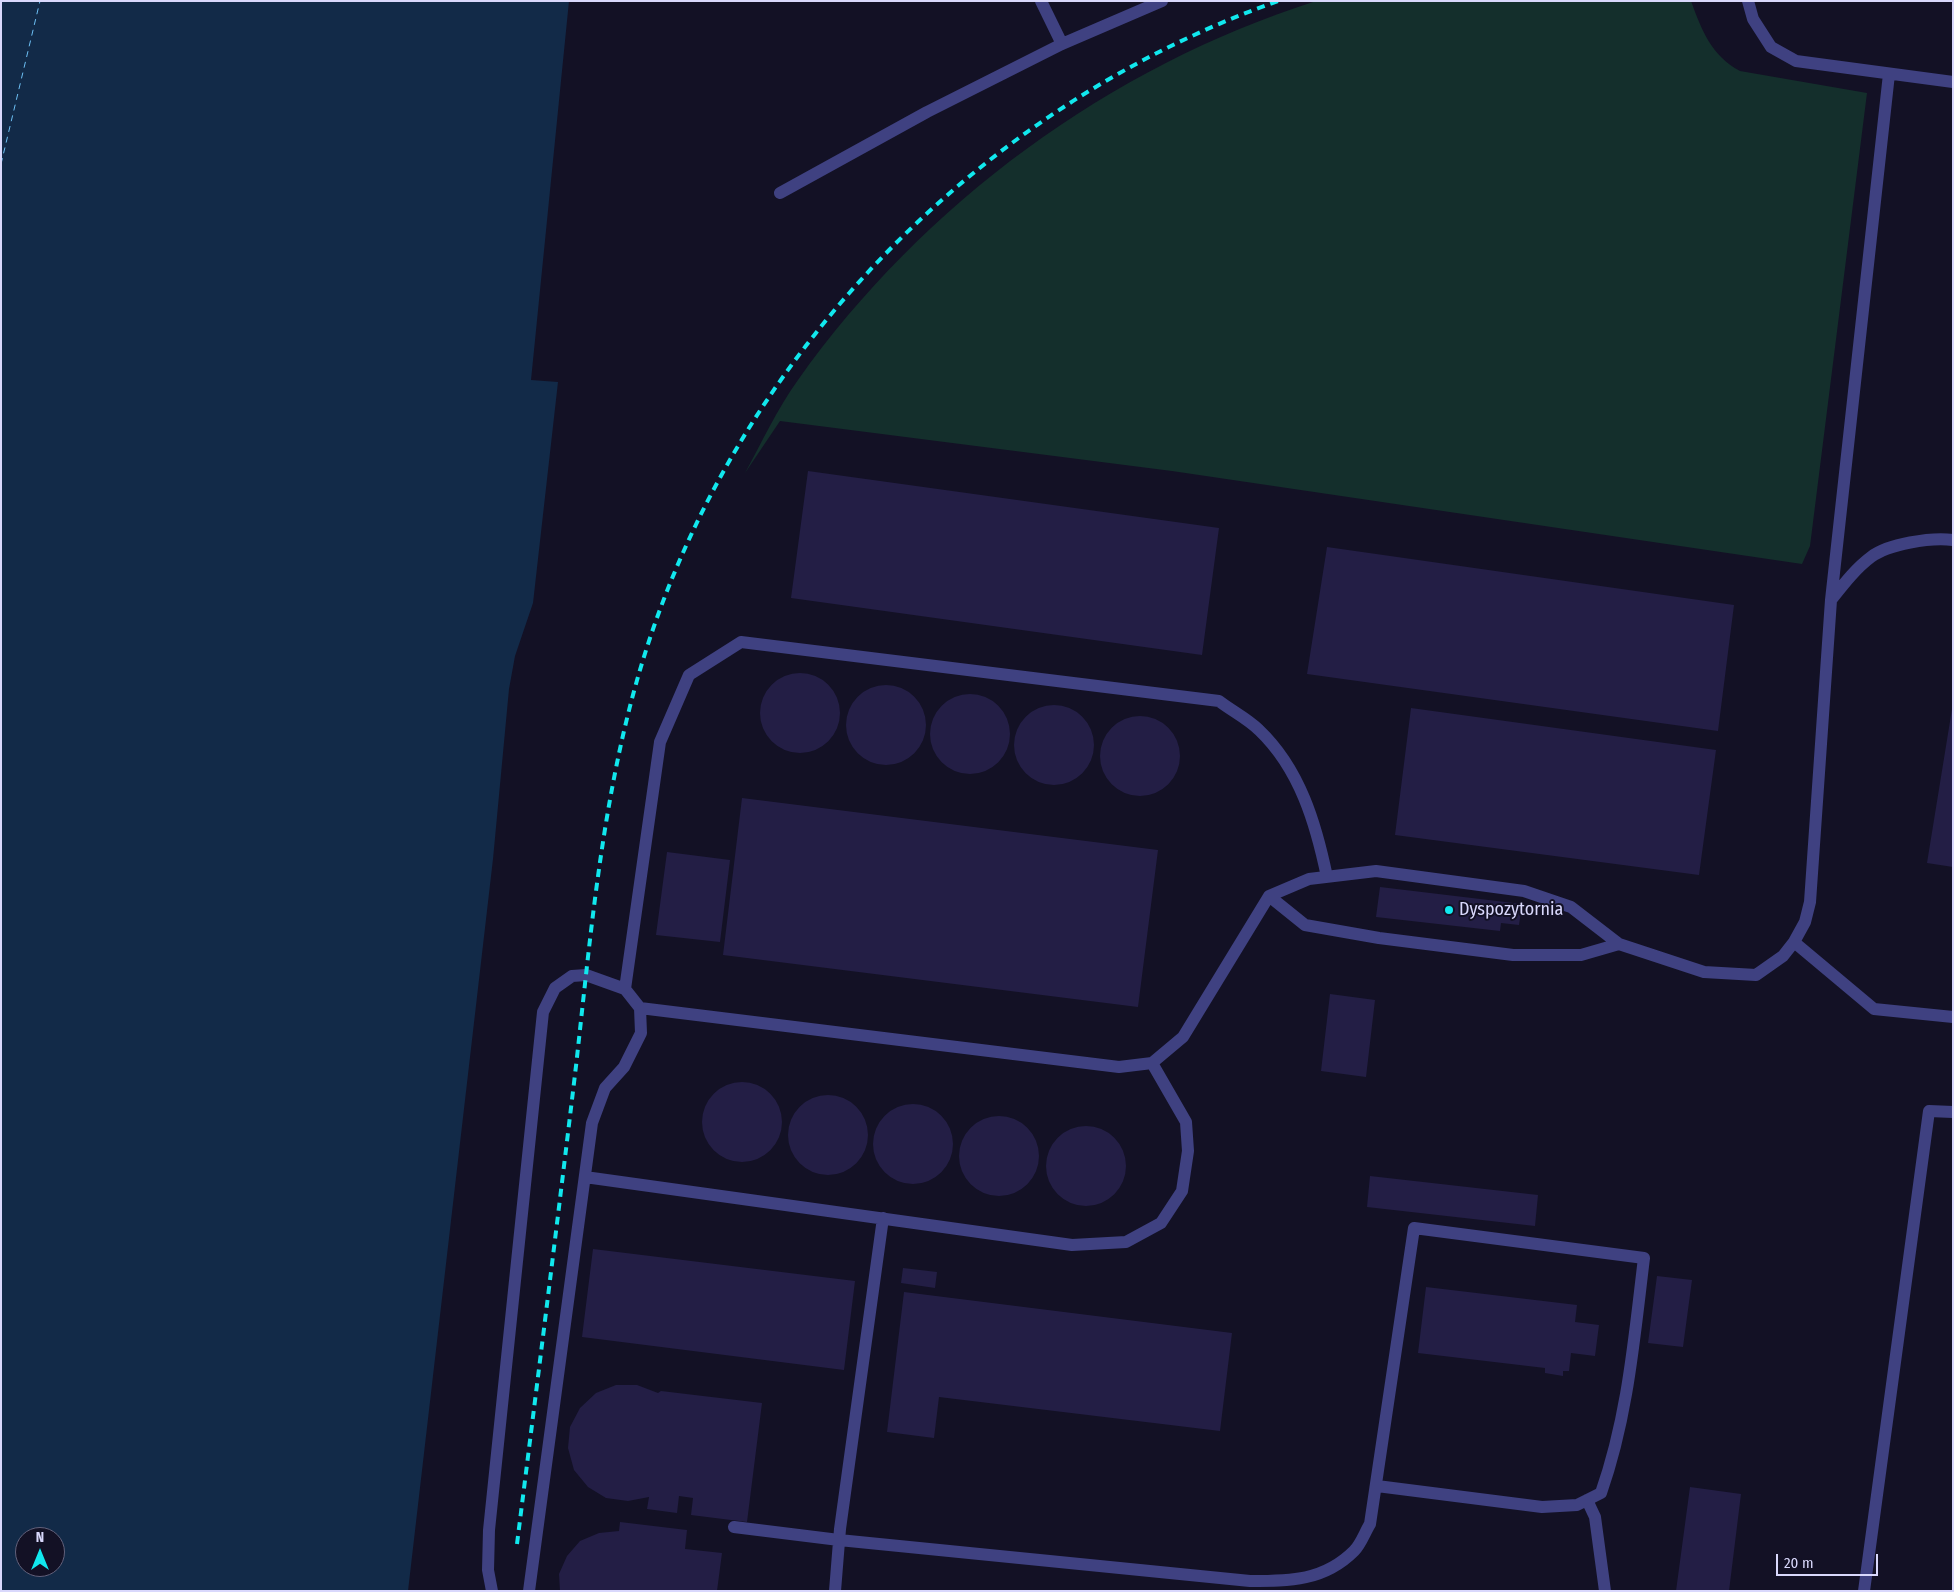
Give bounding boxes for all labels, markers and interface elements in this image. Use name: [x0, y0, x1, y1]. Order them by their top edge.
place label: Dyspozytornia: [1459, 899, 1563, 921]
marker: Dyspozytornia: [1443, 904, 1455, 916]
north arrow: [15, 1527, 65, 1577]
text: N: [36, 1529, 44, 1546]
scale bar: [1779, 1544, 1882, 1576]
text: 20 m: [1784, 1554, 1814, 1572]

